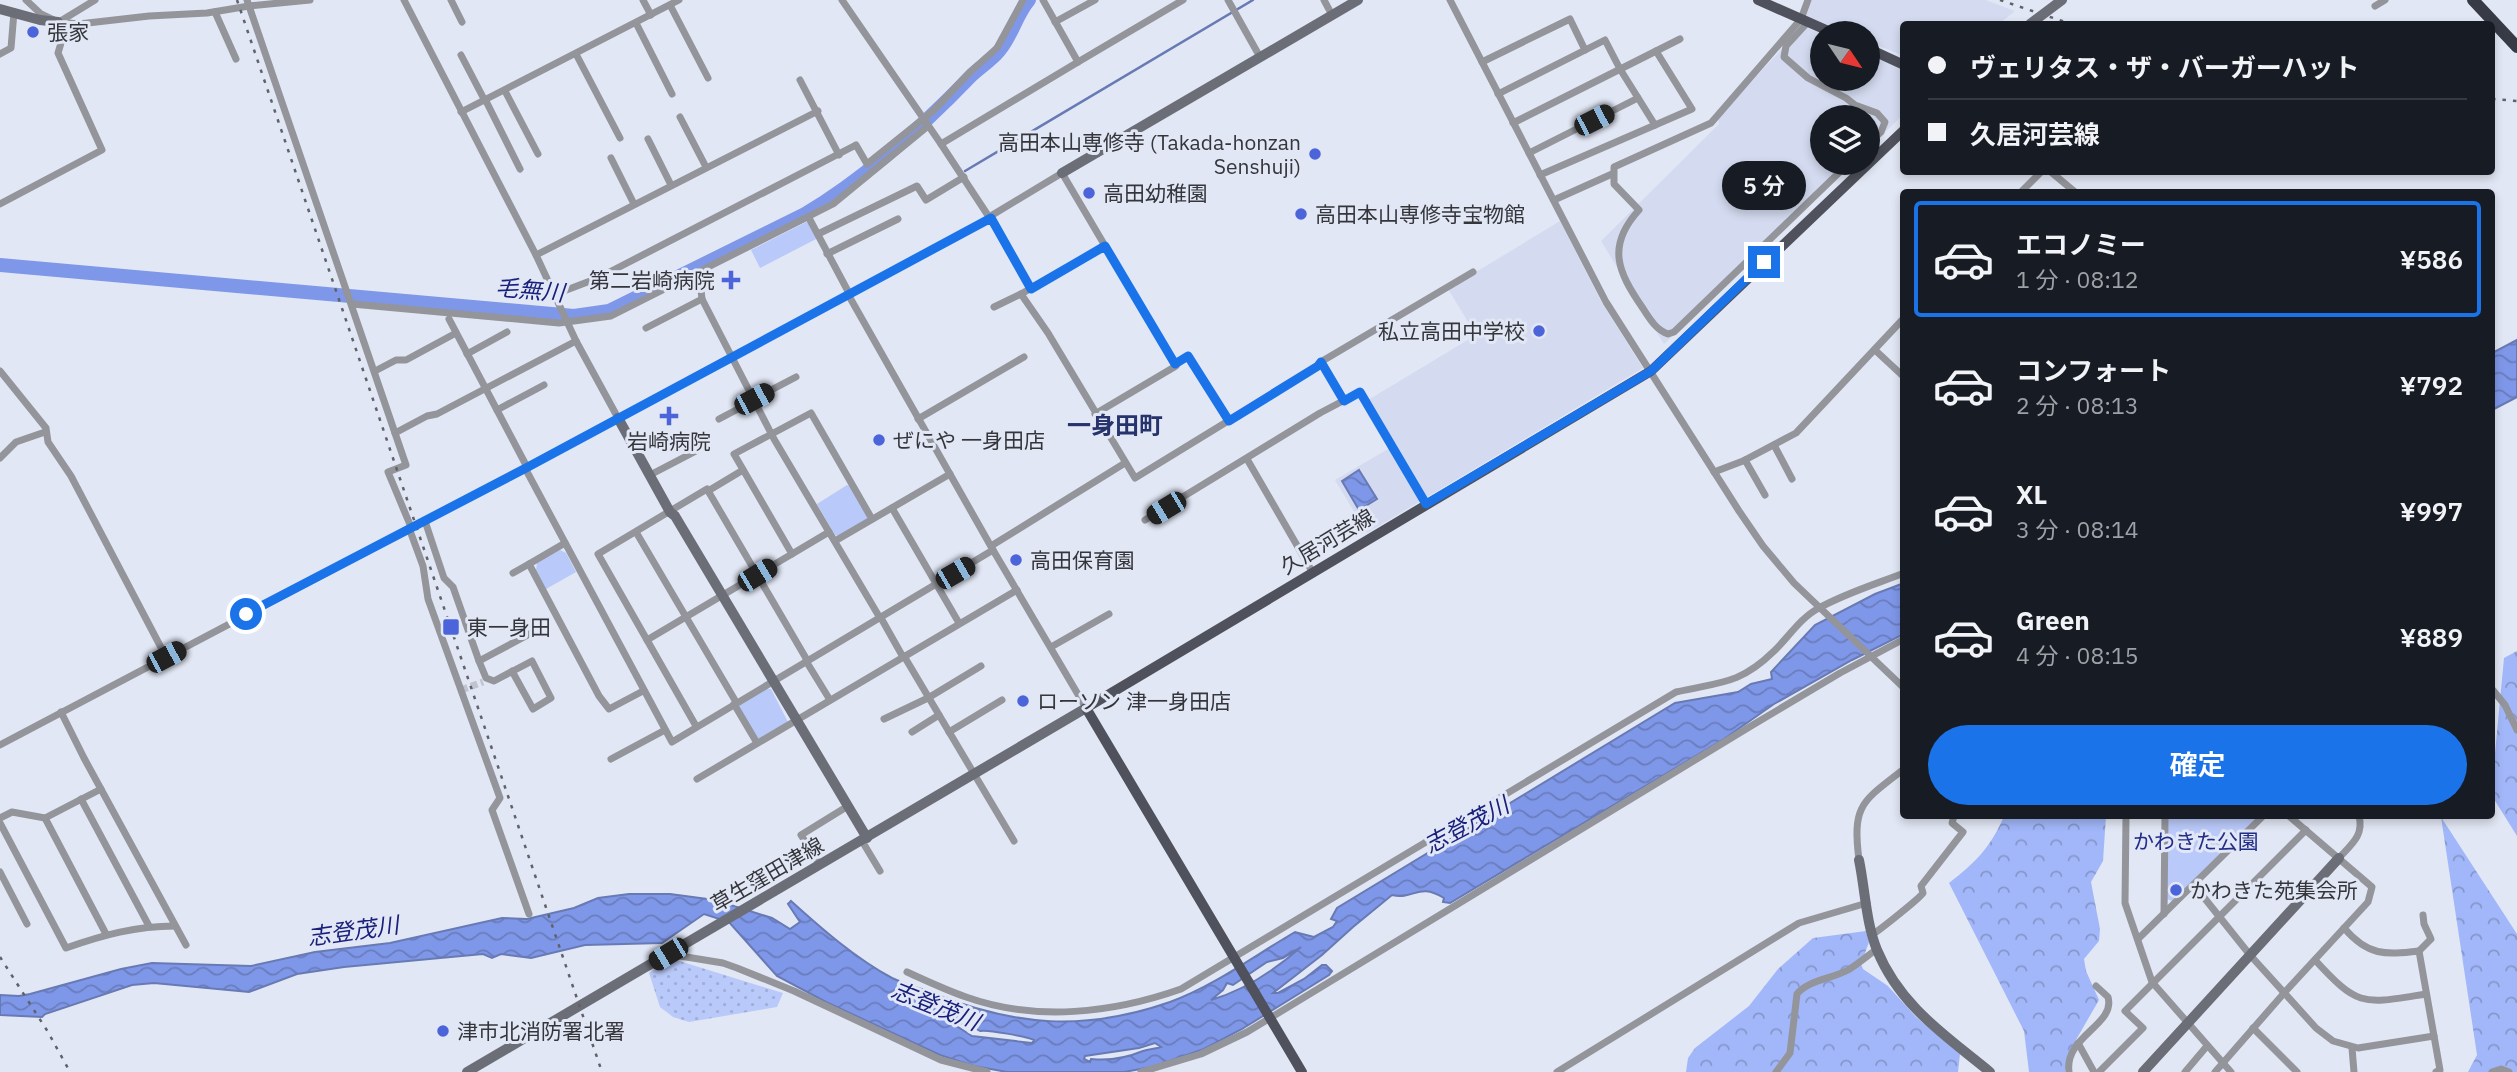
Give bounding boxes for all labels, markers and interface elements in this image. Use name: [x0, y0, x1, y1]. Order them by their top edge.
place label: 張家: [47, 18, 89, 46]
north arrow: [1810, 21, 1880, 91]
map controls: [1810, 21, 1880, 175]
marker: 張家: [25, 24, 41, 40]
text: ヴェリタス・ザ・バーガーハット: [1970, 50, 2359, 84]
car: [1571, 101, 1618, 139]
button: layers: [1810, 105, 1880, 175]
text: 久居河芸線: [1970, 117, 2100, 151]
place label: 高田本山専修寺 (Takada-honzan Senshuji): [998, 128, 1301, 180]
marker: 高田本山専修寺 (Takada-honzan Senshuji): [1307, 146, 1323, 162]
callout: 5 分: [1722, 160, 1806, 210]
text: 5 分: [1743, 170, 1785, 200]
place label: 高田幼稚園: [1103, 179, 1208, 207]
marker: 高田幼稚園: [1081, 185, 1097, 201]
place label: 高田本山専修寺宝物館: [1315, 200, 1525, 228]
marker: 高田本山専修寺宝物館: [1293, 206, 1309, 222]
text: エコノミー: [2016, 227, 2146, 261]
icon: car: [1932, 228, 1995, 291]
text: ¥586: [2400, 242, 2463, 276]
route end: [1748, 246, 1780, 278]
text: 1 分 · 08:12: [2016, 264, 2139, 294]
place label: 第二岩崎病院: [589, 266, 715, 294]
marker: 第二岩崎病院: [721, 270, 741, 290]
water label: 毛無川: [494, 271, 569, 307]
place label: 私立高田中学校: [1378, 317, 1525, 345]
marker: 私立高田中学校: [1531, 323, 1547, 339]
text: コンフォート: [2016, 353, 2171, 387]
icon: car: [1932, 354, 1995, 417]
text: ¥792: [2400, 368, 2463, 402]
car: [731, 380, 778, 418]
text: 2 分 · 08:13: [2016, 390, 2139, 420]
marker: 岩崎病院: [659, 406, 679, 426]
district label: 一身田町: [1067, 409, 1163, 441]
place label: ぜにや 一身田店: [893, 426, 1045, 454]
place label: 岩崎病院: [627, 427, 711, 455]
marker: ぜにや 一身田店: [871, 432, 887, 448]
text: XL: [2016, 477, 2047, 511]
icon: car: [1932, 480, 1995, 543]
car: [1143, 488, 1190, 528]
text: ¥997: [2400, 494, 2463, 528]
street label: 久居河芸線: [1275, 502, 1379, 580]
text: 3 分 · 08:14: [2016, 514, 2139, 544]
place label: 高田保育園: [1030, 546, 1135, 574]
marker: 高田保育園: [1008, 552, 1024, 568]
car: [932, 553, 979, 593]
car: [734, 555, 781, 595]
route start: [230, 598, 262, 630]
text: Green: [2016, 603, 2090, 637]
icon: car: [1932, 606, 1995, 669]
place label: 東一身田: [467, 613, 551, 641]
marker: 東一身田: [441, 617, 461, 637]
text: ¥889: [2400, 620, 2463, 654]
car: [143, 638, 190, 676]
text: 4 分 · 08:15: [2016, 640, 2139, 670]
place label: ローソン 津一身田店: [1037, 687, 1231, 715]
marker: ローソン 津一身田店: [1015, 693, 1031, 709]
button: 確定: [1928, 725, 2467, 805]
water label: 志登茂川: [1418, 788, 1516, 859]
park label: かわきた公園: [2133, 827, 2259, 855]
street label: 草生窪田津線: [705, 830, 829, 918]
place label: かわきた苑集会所: [2190, 876, 2358, 904]
marker: かわきた苑集会所: [2168, 882, 2184, 898]
water label: 志登茂川: [305, 908, 404, 951]
car: [645, 934, 692, 974]
water label: 志登茂川: [888, 974, 987, 1037]
place label: 津市北消防署北署: [457, 1017, 625, 1045]
marker: 津市北消防署北署: [435, 1023, 451, 1039]

